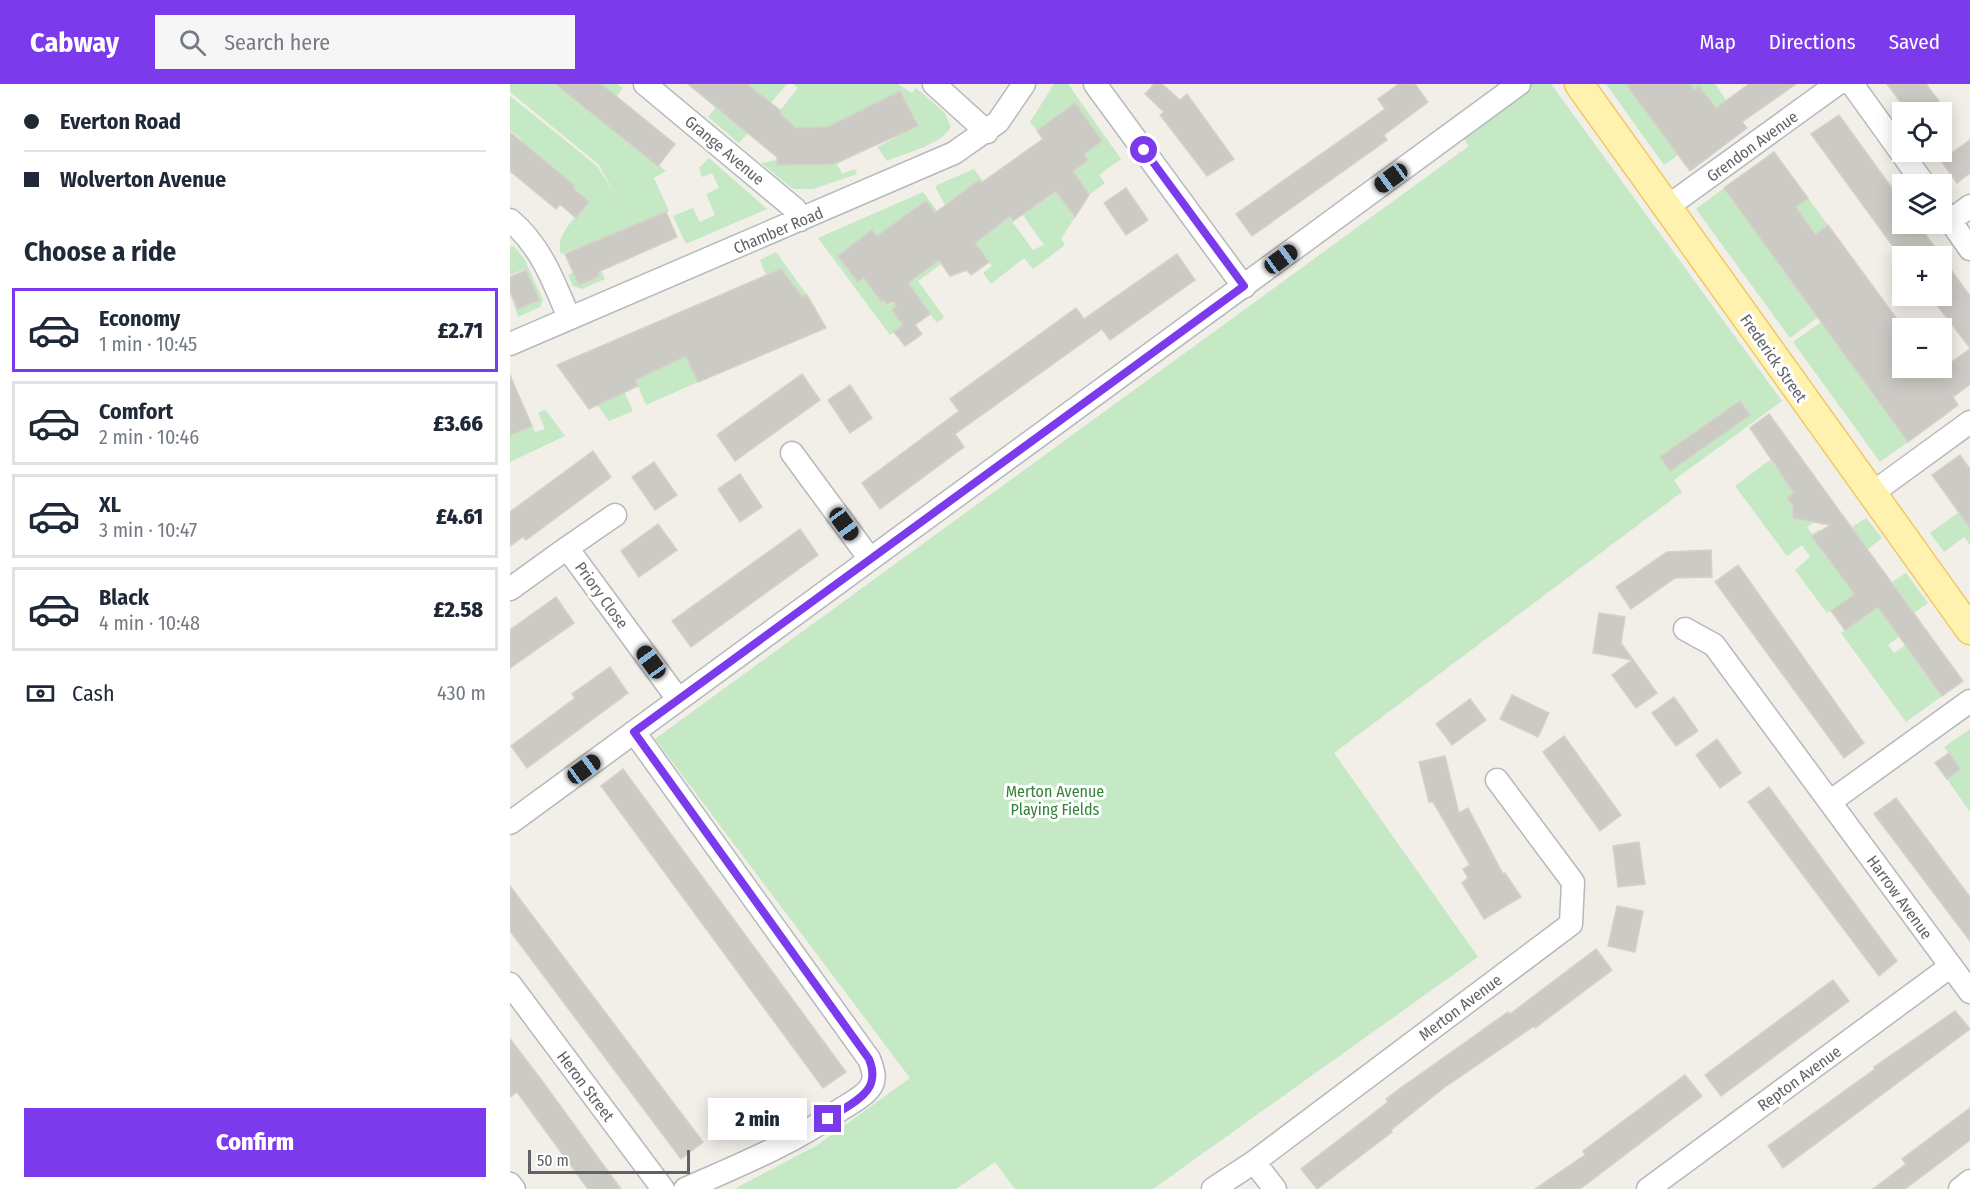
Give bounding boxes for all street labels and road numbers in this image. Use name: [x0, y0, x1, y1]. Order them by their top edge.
street label: Grendon Avenue: [1703, 107, 1802, 186]
street label: Grange Avenue: [681, 112, 768, 189]
street label: Chamber Road: [731, 203, 826, 258]
street label: Frederick Street: [1736, 311, 1811, 407]
street label: Priory Close: [571, 558, 632, 632]
street label: Harrow Avenue: [1863, 852, 1936, 943]
street label: Merton Avenue: [1415, 970, 1505, 1045]
street label: Repton Avenue: [1754, 1042, 1845, 1115]
street label: Heron Street: [553, 1048, 619, 1126]

